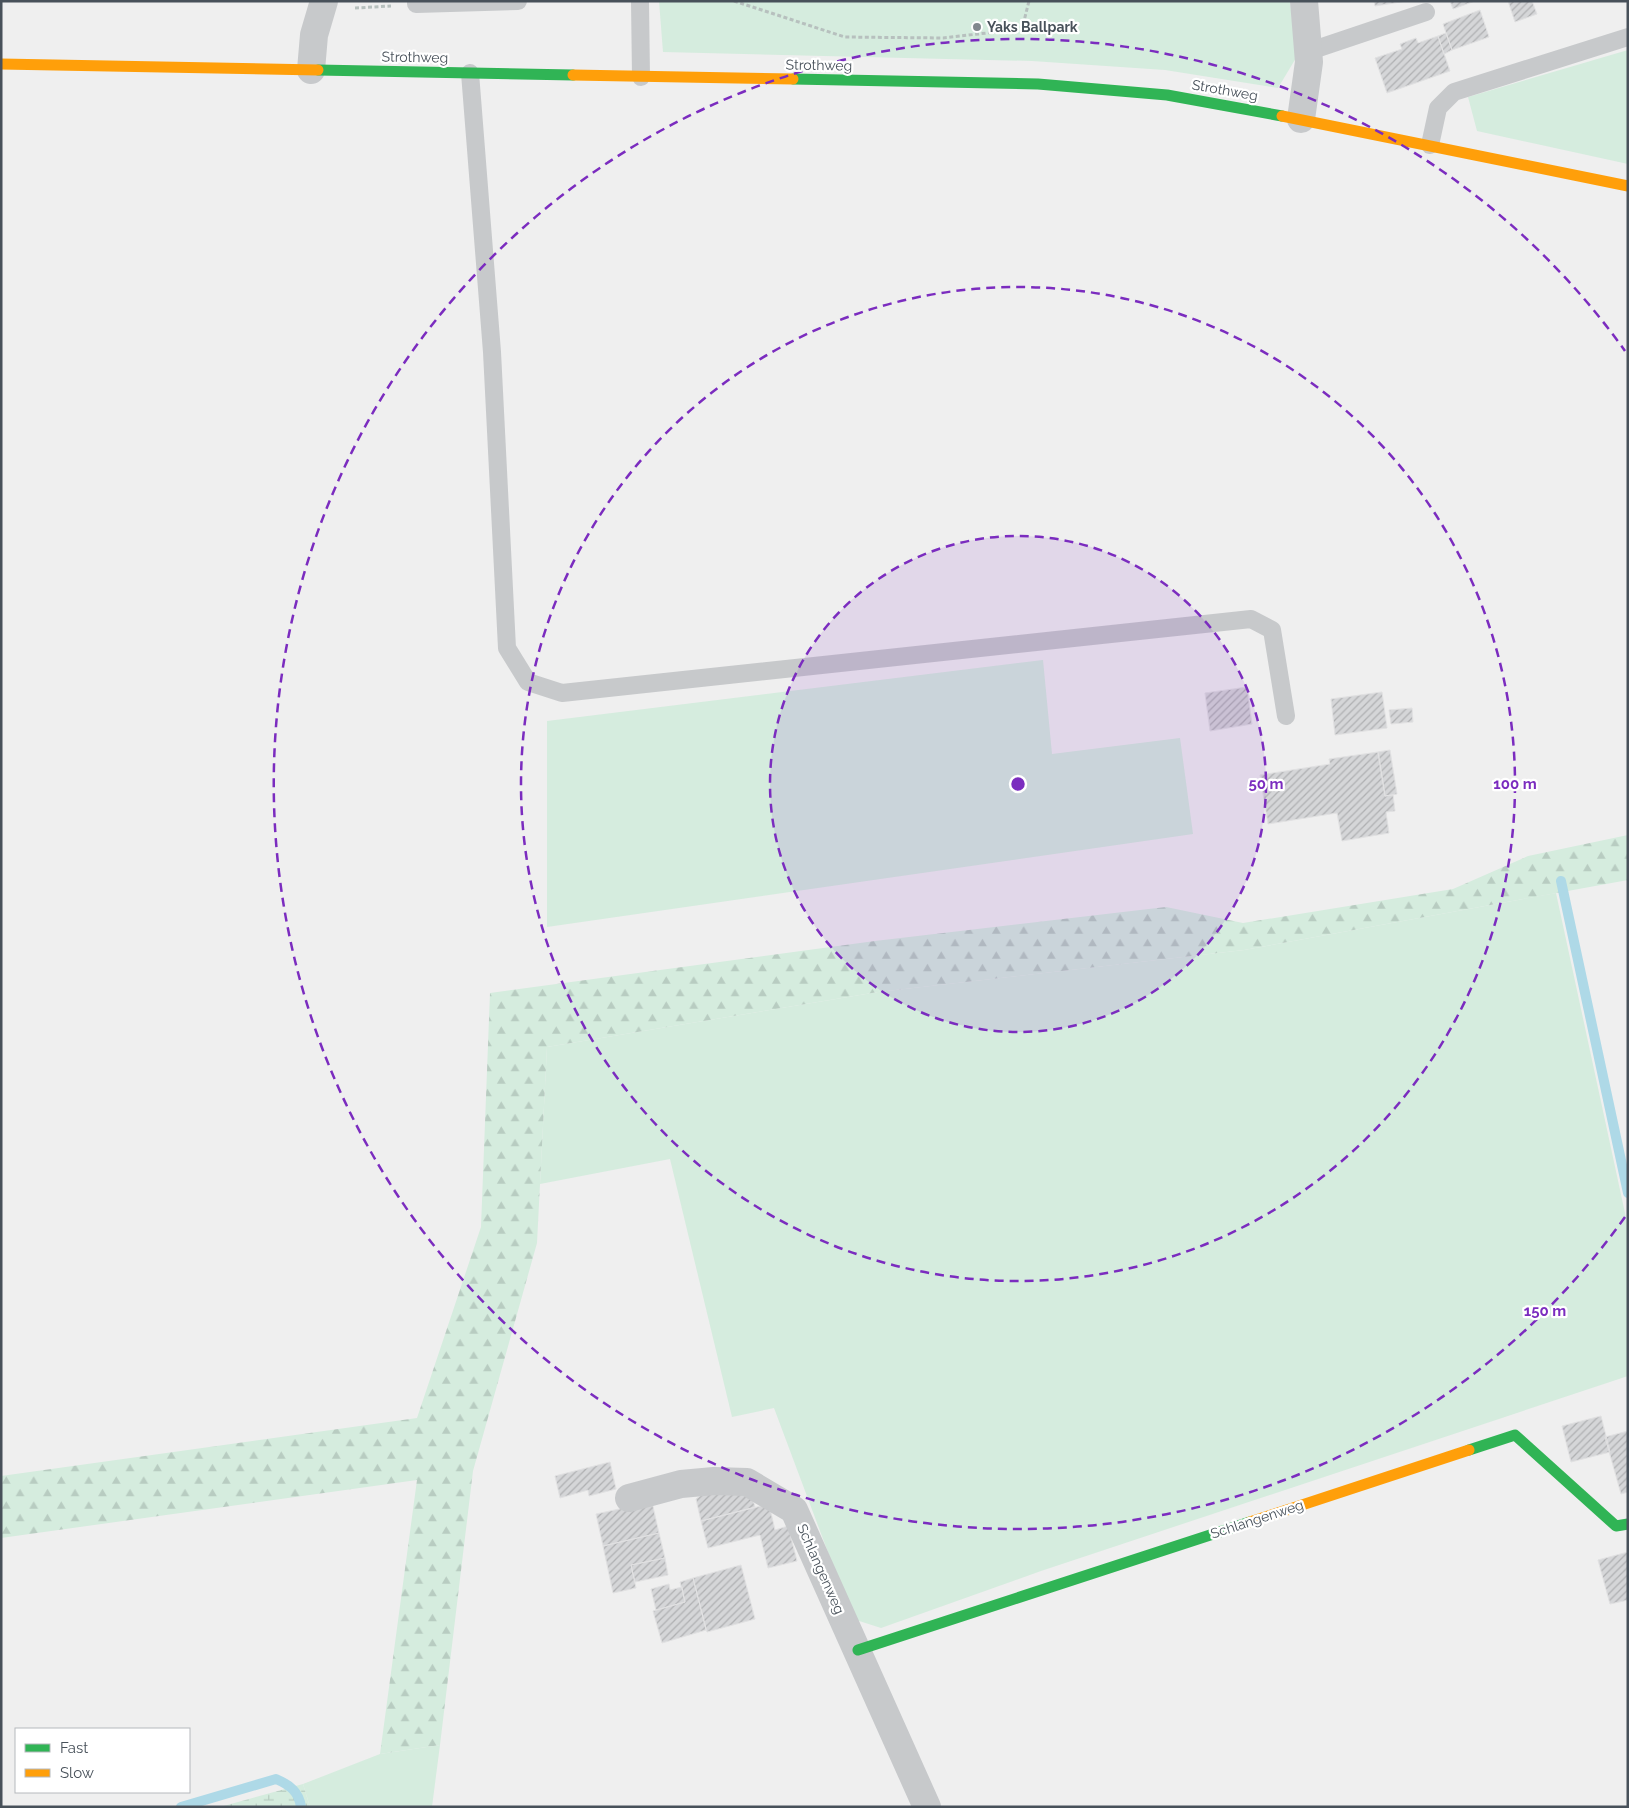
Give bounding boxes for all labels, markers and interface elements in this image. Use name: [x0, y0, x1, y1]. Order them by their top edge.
place label: Yaks Ballpark: [987, 19, 1078, 35]
marker: Yaks Ballpark: [971, 21, 983, 33]
street label: Strothweg: [382, 48, 448, 66]
street label: Strothweg: [786, 56, 852, 74]
street label: Strothweg: [1191, 76, 1259, 104]
centre of rings: [1009, 775, 1027, 793]
text: 50 m: [1248, 775, 1284, 793]
text: 100 m: [1493, 775, 1537, 793]
text: 150 m: [1524, 1302, 1566, 1320]
street label: Schlangenweg: [1208, 1496, 1306, 1542]
street label: Schlangenweg: [794, 1522, 848, 1616]
legend: [15, 1728, 190, 1793]
text: Fast: [60, 1739, 88, 1757]
text: Slow: [60, 1764, 94, 1782]

